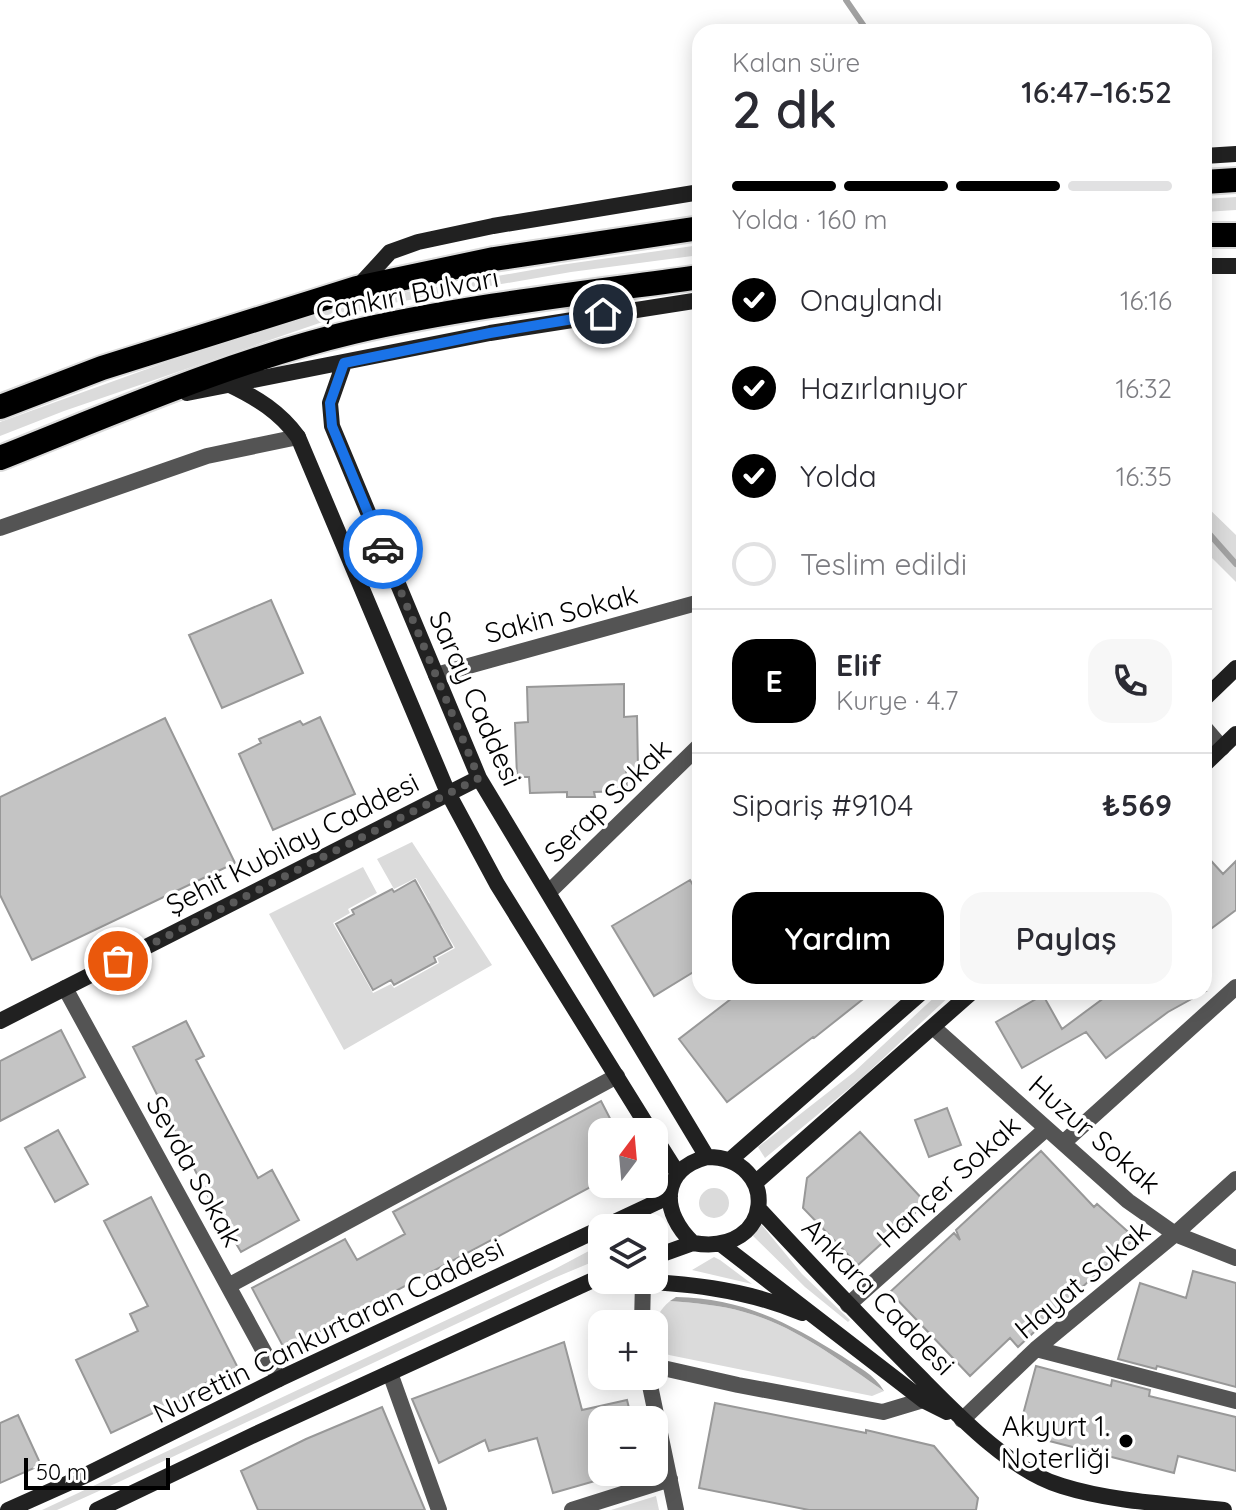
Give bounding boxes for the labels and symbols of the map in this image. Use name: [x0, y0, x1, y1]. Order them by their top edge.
street label: Çankırı Bulvarı: [313, 259, 501, 329]
pin: [569, 280, 637, 348]
courier: [343, 509, 423, 589]
street label: Sakin Sokak: [481, 576, 641, 650]
street label: Saray Caddesi: [422, 605, 530, 791]
street label: Serap Sokak: [536, 731, 678, 869]
street label: Şehit Kubilay Caddesi: [160, 764, 424, 922]
pin: [84, 927, 152, 995]
street label: Huzur Sokak: [1022, 1067, 1168, 1201]
street label: Sevda Sokak: [139, 1089, 251, 1253]
street label: Hançer Sokak: [869, 1107, 1027, 1255]
north arrow: [588, 1118, 668, 1198]
street label: Ankara Caddesi: [795, 1210, 963, 1382]
street label: Hayat Sokak: [1007, 1212, 1157, 1346]
street label: Nurettin Cankurtaran Caddesi: [147, 1230, 509, 1430]
place label: Akyurt 1. Noterliği: [1001, 1408, 1110, 1475]
marker: Akyurt 1. Noterliği: [1117, 1432, 1135, 1450]
scale bar: [24, 1454, 170, 1490]

